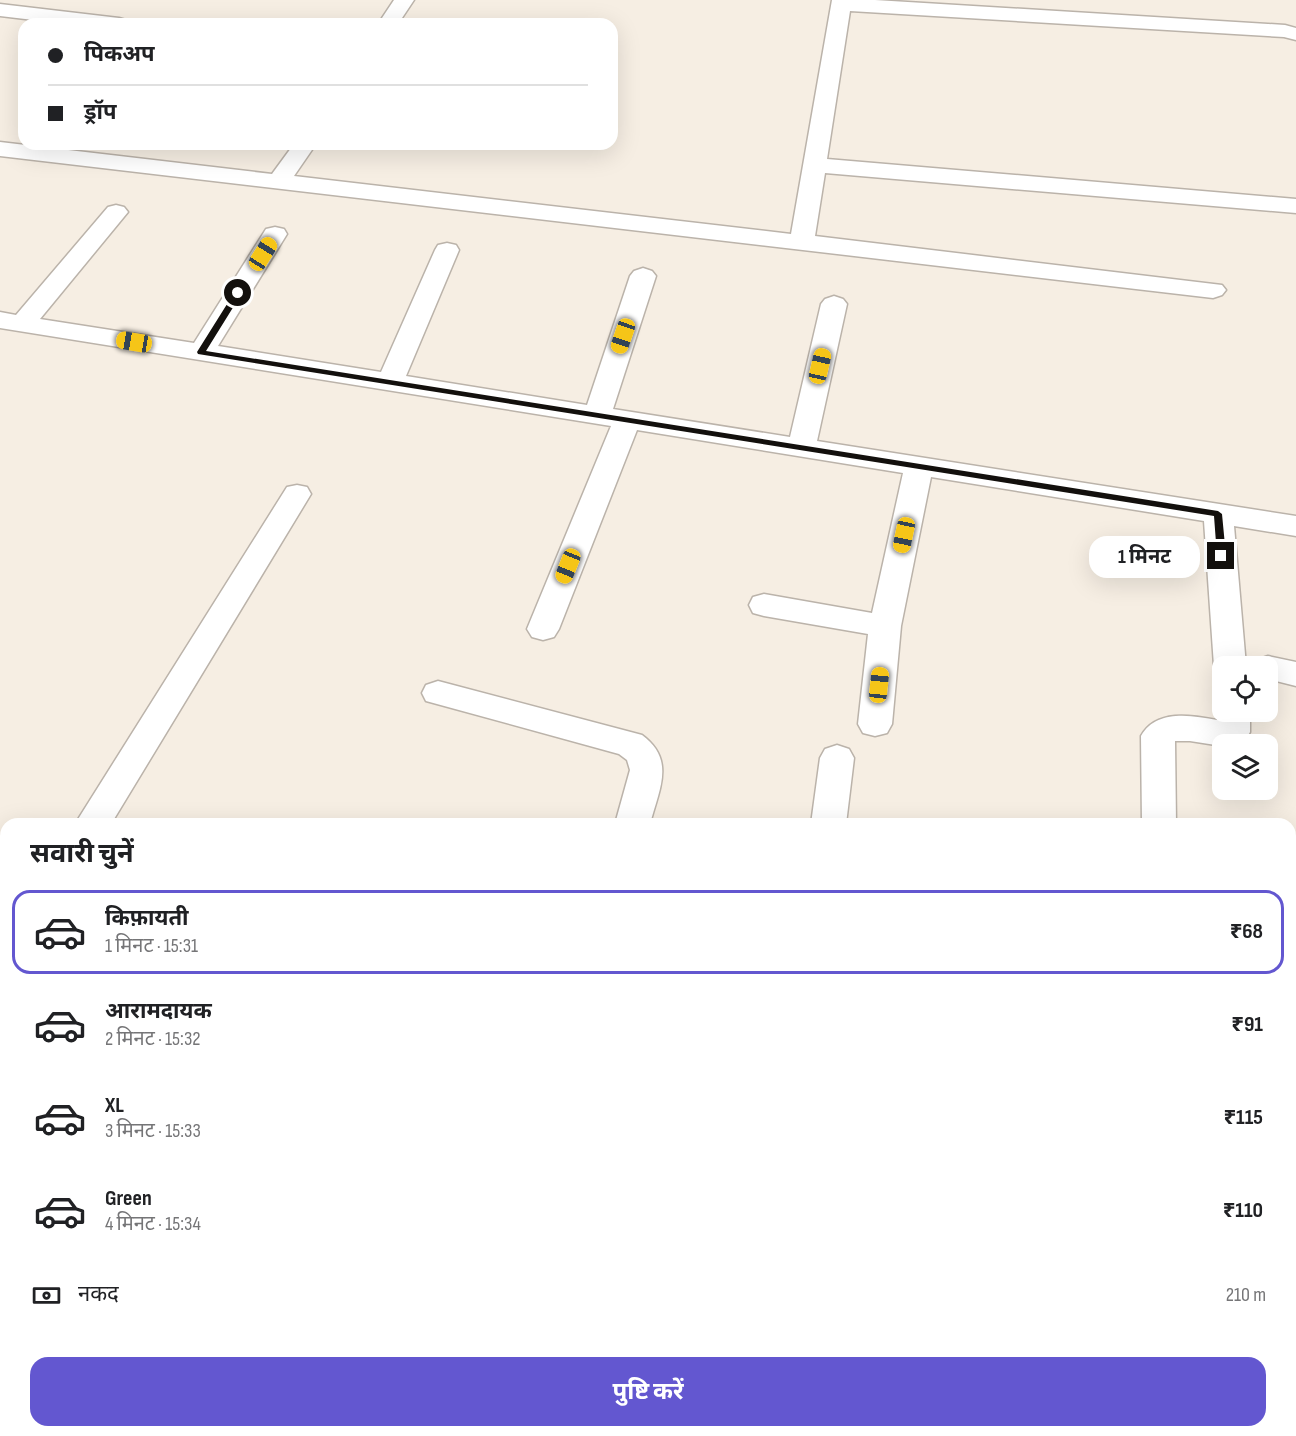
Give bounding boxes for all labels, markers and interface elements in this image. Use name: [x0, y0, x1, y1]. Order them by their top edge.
text: पिकअप: [84, 41, 155, 68]
text: ड्रॉप: [84, 99, 117, 126]
car: [246, 234, 280, 274]
route start: [224, 279, 251, 306]
car: [609, 316, 637, 356]
car: [115, 330, 153, 354]
car: [807, 346, 833, 386]
car: [891, 516, 917, 554]
callout: 1 मिनट: [1089, 535, 1200, 577]
route end: [1207, 542, 1234, 569]
text: 1 मिनट: [1118, 545, 1171, 569]
car: [553, 546, 583, 586]
map controls: [1212, 656, 1278, 800]
button: locate: [1212, 656, 1278, 722]
car: [868, 666, 890, 704]
button: layers: [1212, 734, 1278, 800]
text: सवारी चुनें: [30, 838, 134, 870]
icon: car: [33, 905, 87, 959]
text: किफ़ायती: [105, 905, 189, 932]
text: ₹68: [1230, 918, 1263, 945]
text: 1 मिनट · 15:31: [105, 934, 198, 958]
icon: car: [33, 998, 87, 1052]
text: आरामदायक: [105, 998, 212, 1025]
text: ₹91: [1231, 1011, 1263, 1038]
text: 2 मिनट · 15:32: [105, 1027, 201, 1051]
icon: car: [33, 1091, 87, 1145]
text: XL: [105, 1092, 124, 1119]
text: ₹115: [1223, 1104, 1263, 1131]
text: 3 मिनट · 15:33: [105, 1119, 201, 1143]
icon: car: [33, 1184, 87, 1238]
text: Green: [105, 1185, 152, 1212]
text: ₹110: [1223, 1197, 1263, 1224]
text: 4 मिनट · 15:34: [105, 1212, 201, 1236]
icon: cash: [30, 1279, 63, 1312]
text: नकद: [78, 1281, 119, 1308]
text: 210 m: [1226, 1283, 1266, 1307]
button: पुष्टि करें: [30, 1357, 1266, 1426]

